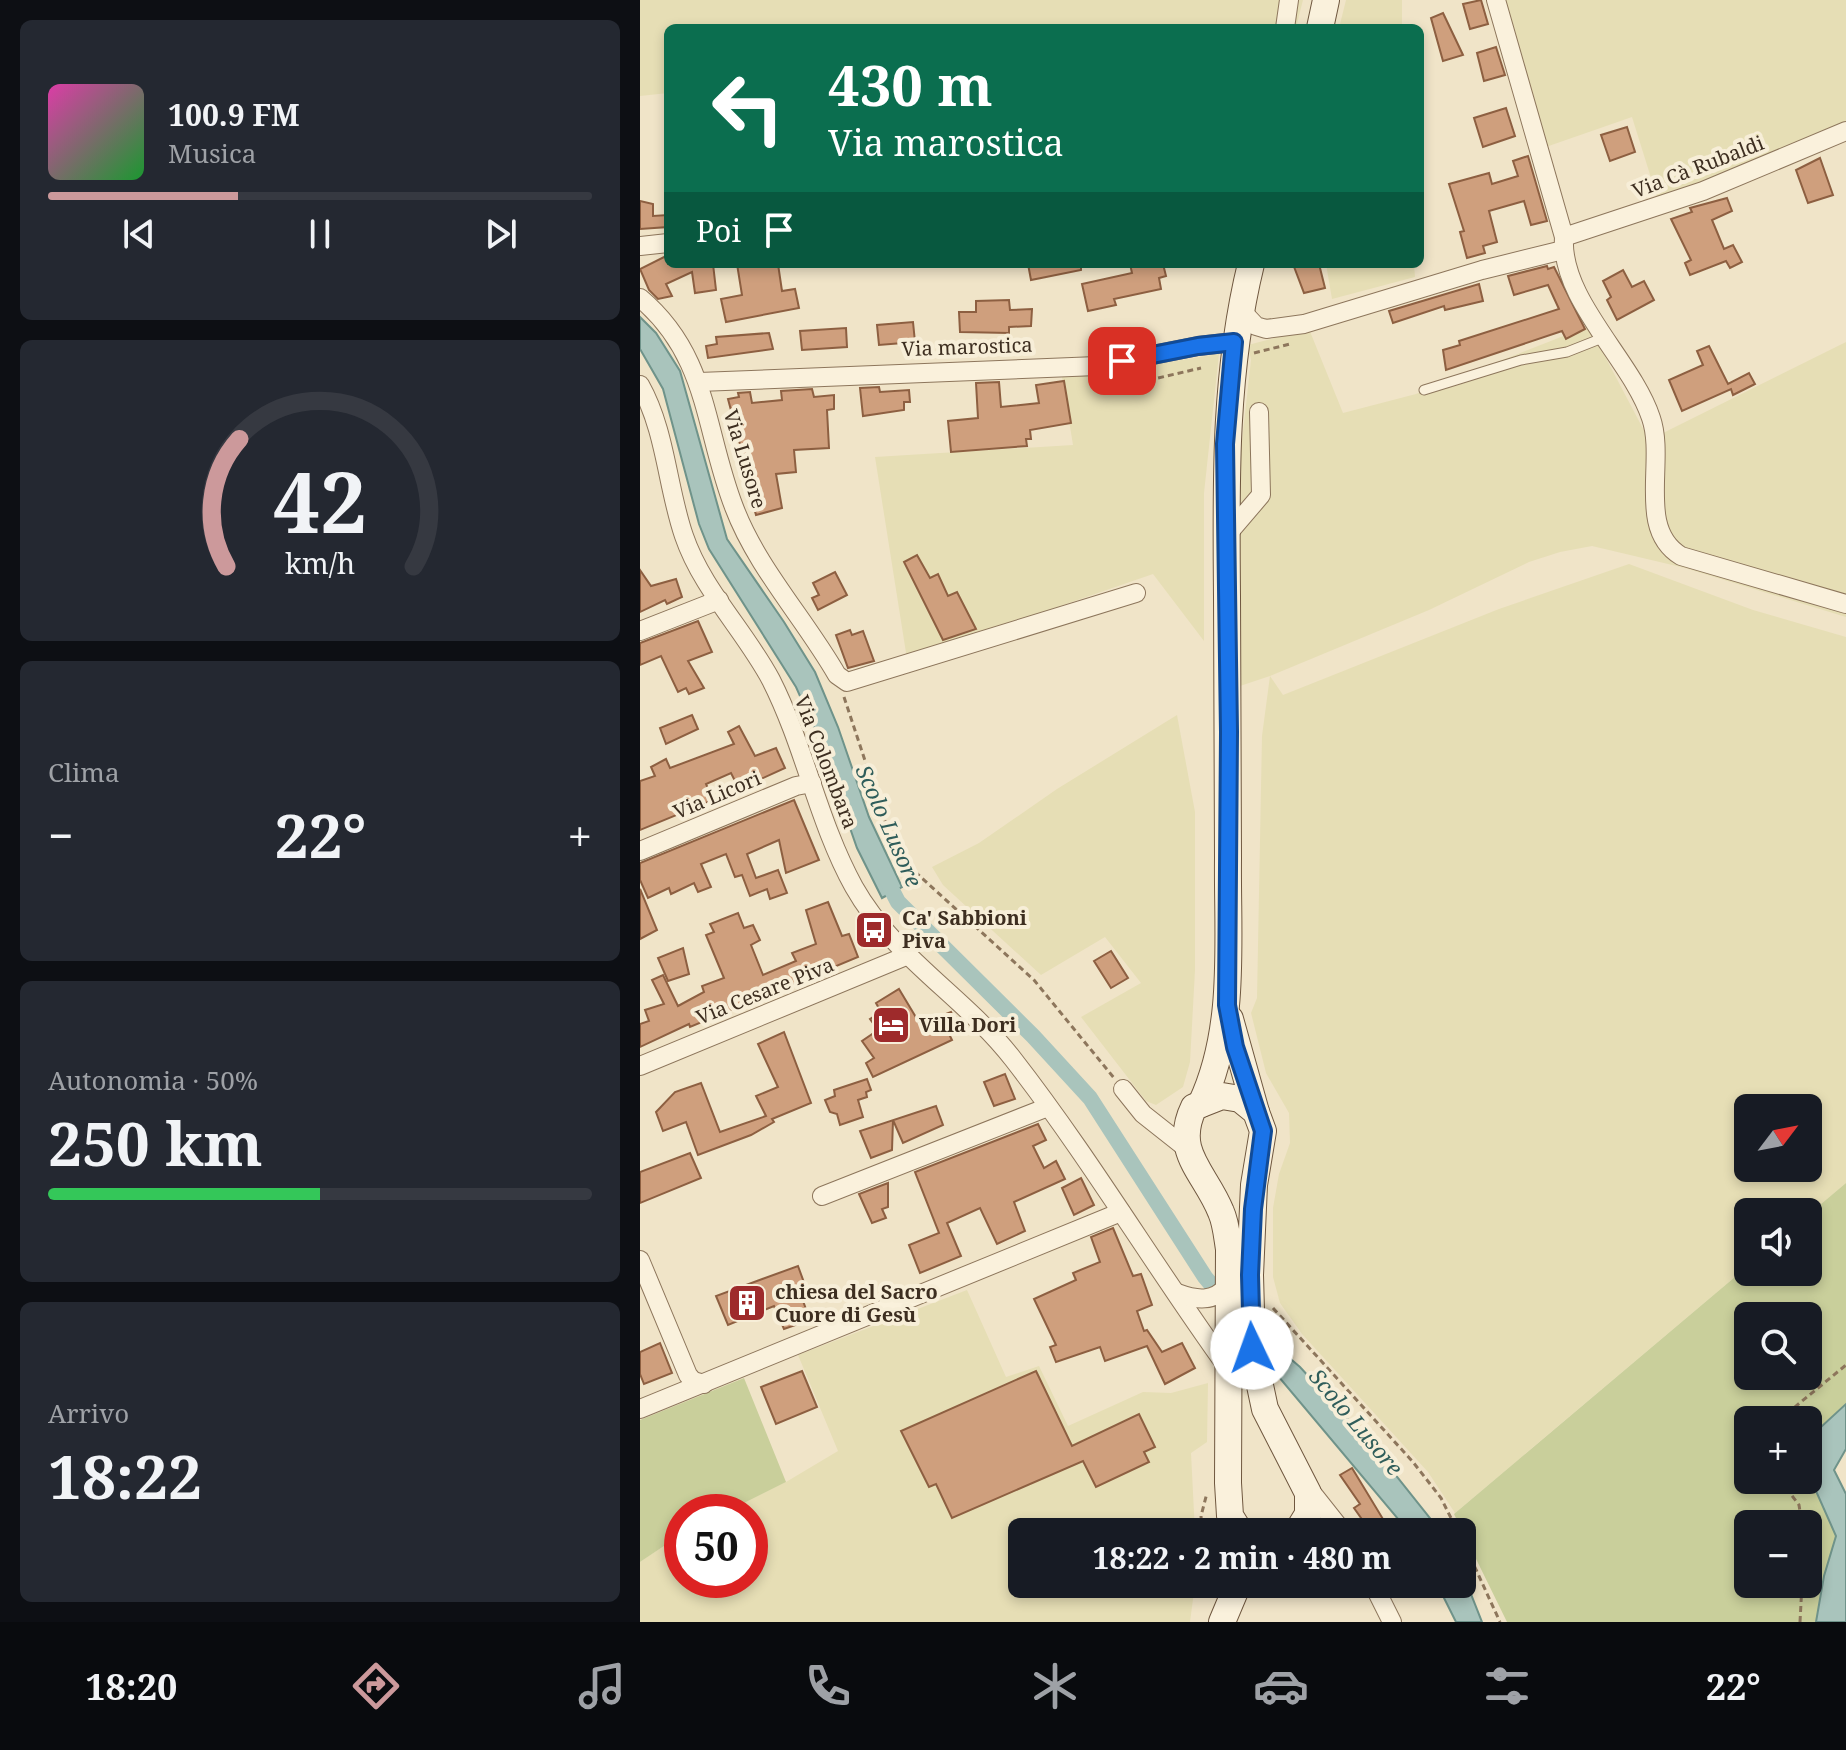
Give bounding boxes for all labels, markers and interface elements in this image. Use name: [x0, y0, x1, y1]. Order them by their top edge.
text: 430 m: [828, 46, 993, 122]
icon: left: [696, 56, 800, 160]
text: 100.9 FM: [168, 94, 300, 135]
text: Via marostica: [828, 118, 1064, 167]
street label: Via Cà Rubaldi: [1628, 129, 1768, 204]
text: Musica: [168, 135, 256, 171]
icon: arrive: [757, 208, 801, 252]
text: Poi: [696, 210, 741, 251]
icon: previous: [117, 212, 161, 256]
icon: pause: [298, 212, 342, 256]
icon: next: [479, 212, 523, 256]
pin: [1088, 327, 1156, 395]
street label: Via marostica: [901, 331, 1033, 362]
icon: arrive: [1100, 339, 1144, 383]
street label: Via Lusore: [718, 406, 773, 512]
text: 42: [273, 443, 367, 556]
text: km/h: [285, 543, 355, 582]
street label: Via Colombara: [789, 691, 864, 832]
text: Clima: [48, 754, 120, 790]
water label: Scolo Lusore: [850, 760, 930, 892]
street label: Via Licori: [669, 764, 765, 825]
text: 22°: [275, 794, 366, 876]
text: −: [48, 805, 73, 865]
text: +: [567, 805, 592, 865]
place label: Ca' Sabbioni Piva: [902, 904, 1027, 954]
bus stop icon: Ca' Sabbioni Piva: [853, 909, 895, 951]
street label: Via Cesare Piva: [692, 951, 838, 1030]
hotel icon: Villa Dori: [870, 1004, 912, 1046]
place label: Villa Dori: [919, 1011, 1016, 1038]
text: Autonomia · 50%: [48, 1062, 258, 1098]
north arrow: [1734, 1094, 1822, 1182]
map controls: [1734, 1094, 1822, 1598]
text: 250 km: [48, 1102, 263, 1184]
button: sound: [1734, 1198, 1822, 1286]
place label: chiesa del Sacro Cuore di Gesù: [775, 1278, 938, 1328]
building icon: chiesa del Sacro Cuore di Gesù: [726, 1282, 768, 1324]
button: search: [1734, 1302, 1822, 1390]
position arrow: [1210, 1306, 1294, 1390]
water label: Scolo Lusore: [1303, 1362, 1410, 1481]
text: Arrivo: [48, 1395, 129, 1431]
button: +: [1734, 1406, 1822, 1494]
text: 18:22: [48, 1435, 202, 1517]
speed limit sign: 50: [664, 1494, 768, 1598]
button: −: [1734, 1510, 1822, 1598]
text: 18:22 · 2 min · 480 m: [1093, 1537, 1391, 1578]
icon: directions: [348, 1658, 404, 1714]
icon: music: [574, 1658, 630, 1714]
icon: phone: [800, 1658, 856, 1714]
icon: climate: [1027, 1658, 1083, 1714]
icon: car: [1253, 1658, 1309, 1714]
icon: filters: [1479, 1658, 1535, 1714]
text: 18:20: [85, 1662, 177, 1711]
text: 22°: [1706, 1662, 1761, 1711]

